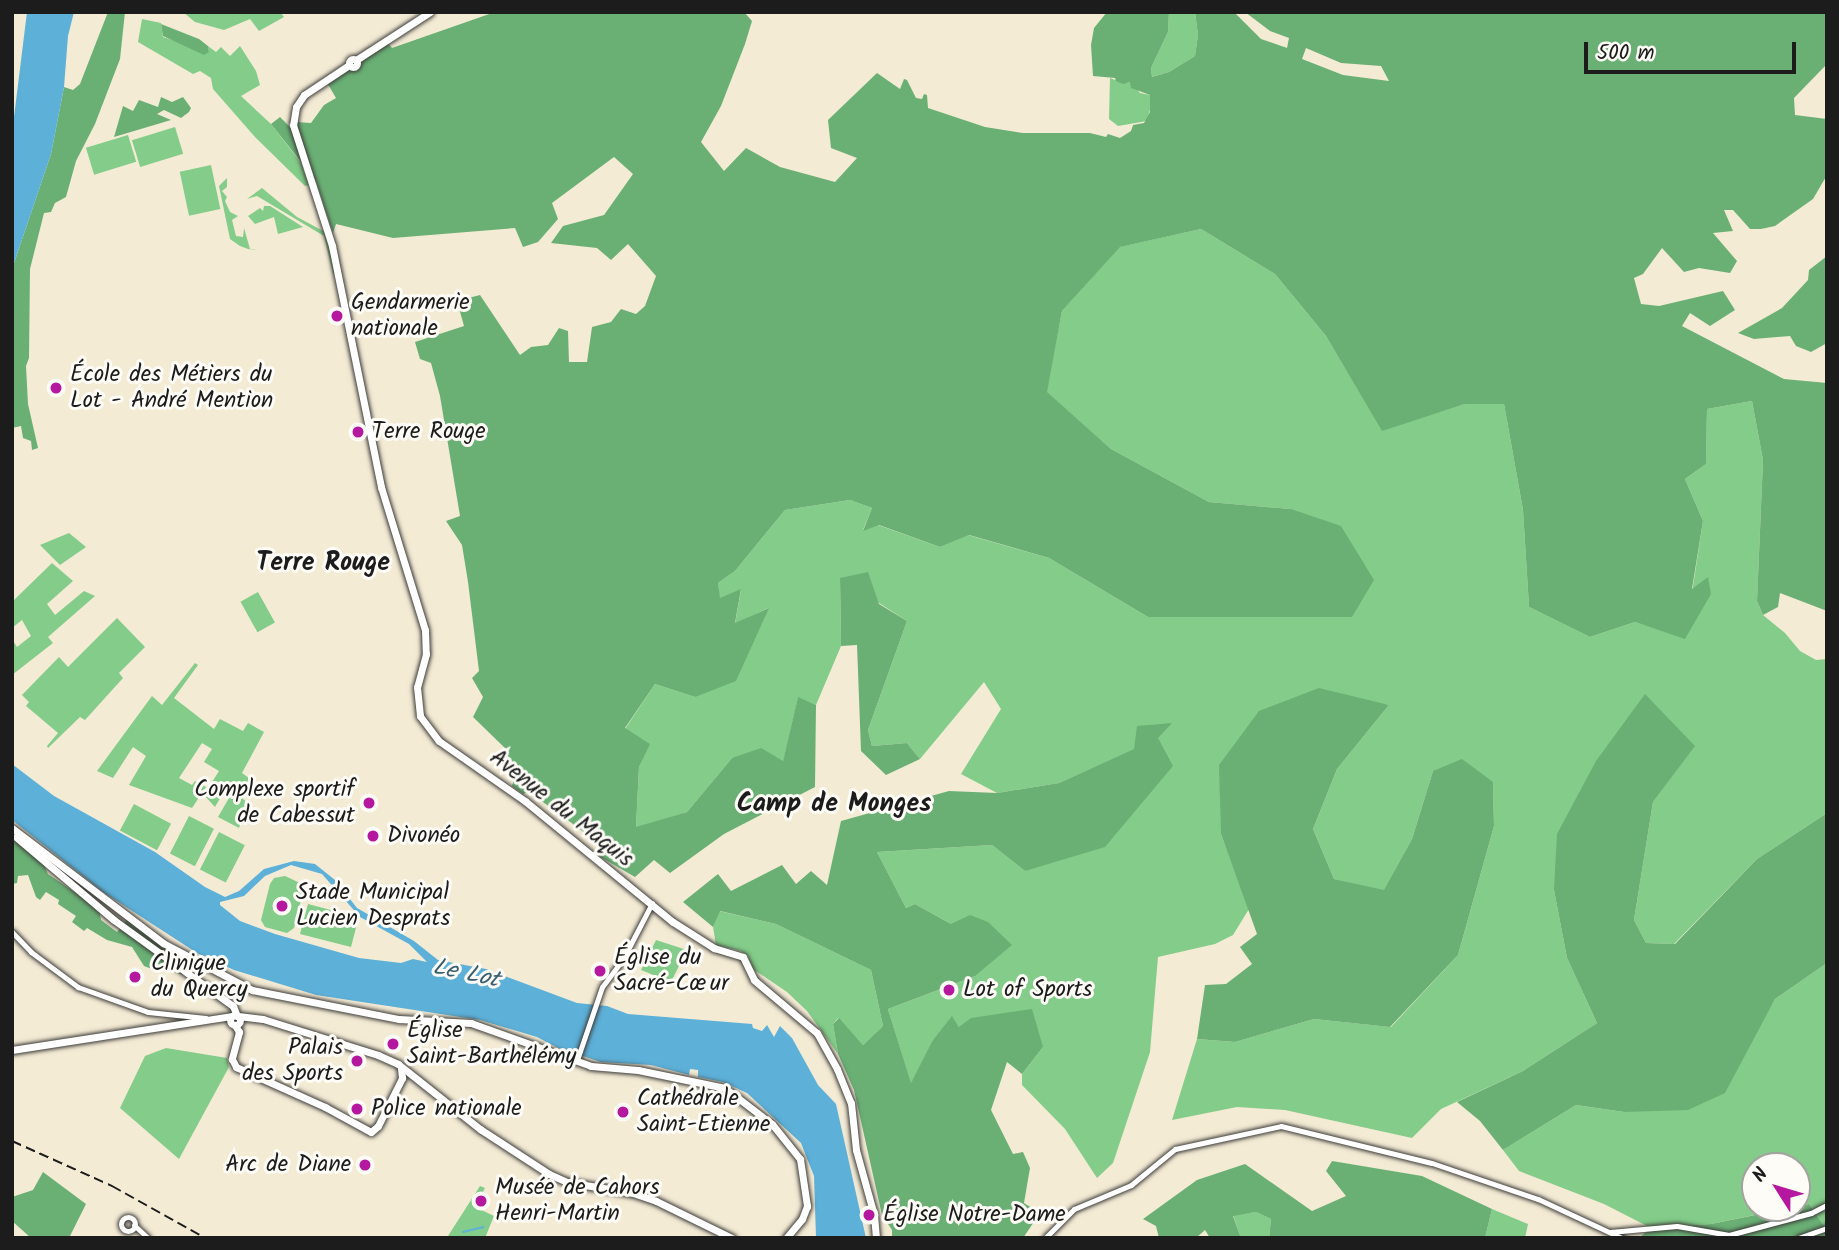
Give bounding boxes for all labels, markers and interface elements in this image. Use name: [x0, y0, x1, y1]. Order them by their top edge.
scale bar: [1587, 28, 1799, 72]
text: 500 m: [1597, 37, 1654, 70]
place label: Gendarmerie nationale: [351, 289, 470, 343]
marker: Gendarmerie nationale: [329, 308, 345, 324]
place label: École des Métiers du Lot - André Mention: [70, 361, 273, 415]
marker: École des Métiers du Lot - André Mention: [48, 380, 64, 396]
place label: Terre Rouge: [372, 418, 486, 446]
marker: Terre Rouge: [350, 424, 366, 440]
district label: Terre Rouge: [256, 548, 390, 580]
street label: Avenue du Maquis: [484, 744, 638, 874]
place label: Complexe sportif de Cabessut: [194, 776, 355, 830]
district label: Camp de Monges: [737, 789, 931, 821]
marker: Complexe sportif de Cabessut: [361, 795, 377, 811]
place label: Divonéo: [387, 822, 460, 850]
marker: Divonéo: [365, 828, 381, 844]
place label: Stade Municipal Lucien Desprats: [296, 879, 450, 933]
marker: Stade Municipal Lucien Desprats: [274, 898, 290, 914]
place label: Église du Sacré-Cœur: [614, 944, 729, 998]
place label: Clinique du Quercy: [151, 950, 248, 1004]
water label: Le Lot: [430, 953, 502, 995]
marker: Église du Sacré-Cœur: [592, 963, 608, 979]
marker: Clinique du Quercy: [125, 967, 145, 987]
place label: Lot of Sports: [963, 976, 1092, 1004]
marker: Lot of Sports: [941, 982, 957, 998]
place label: Église Saint-Barthélémy: [407, 1017, 576, 1071]
place label: Palais des Sports: [242, 1034, 343, 1088]
marker: Église Saint-Barthélémy: [385, 1036, 401, 1052]
marker: Palais des Sports: [349, 1053, 365, 1069]
place label: Cathédrale Saint-Etienne: [637, 1085, 770, 1139]
place label: Police nationale: [371, 1095, 522, 1123]
marker: Police nationale: [349, 1101, 365, 1117]
marker: Cathédrale Saint-Etienne: [615, 1104, 631, 1120]
place label: Arc de Diane: [225, 1151, 351, 1179]
north arrow: [1741, 1152, 1811, 1222]
marker: Arc de Diane: [357, 1157, 373, 1173]
text: N: [1745, 1162, 1776, 1189]
place label: Musée de Cahors Henri-Martin: [495, 1174, 659, 1228]
marker: Musée de Cahors Henri-Martin: [473, 1193, 489, 1209]
place label: Église Notre-Dame: [883, 1201, 1066, 1229]
marker: Église Notre-Dame: [861, 1207, 877, 1223]

